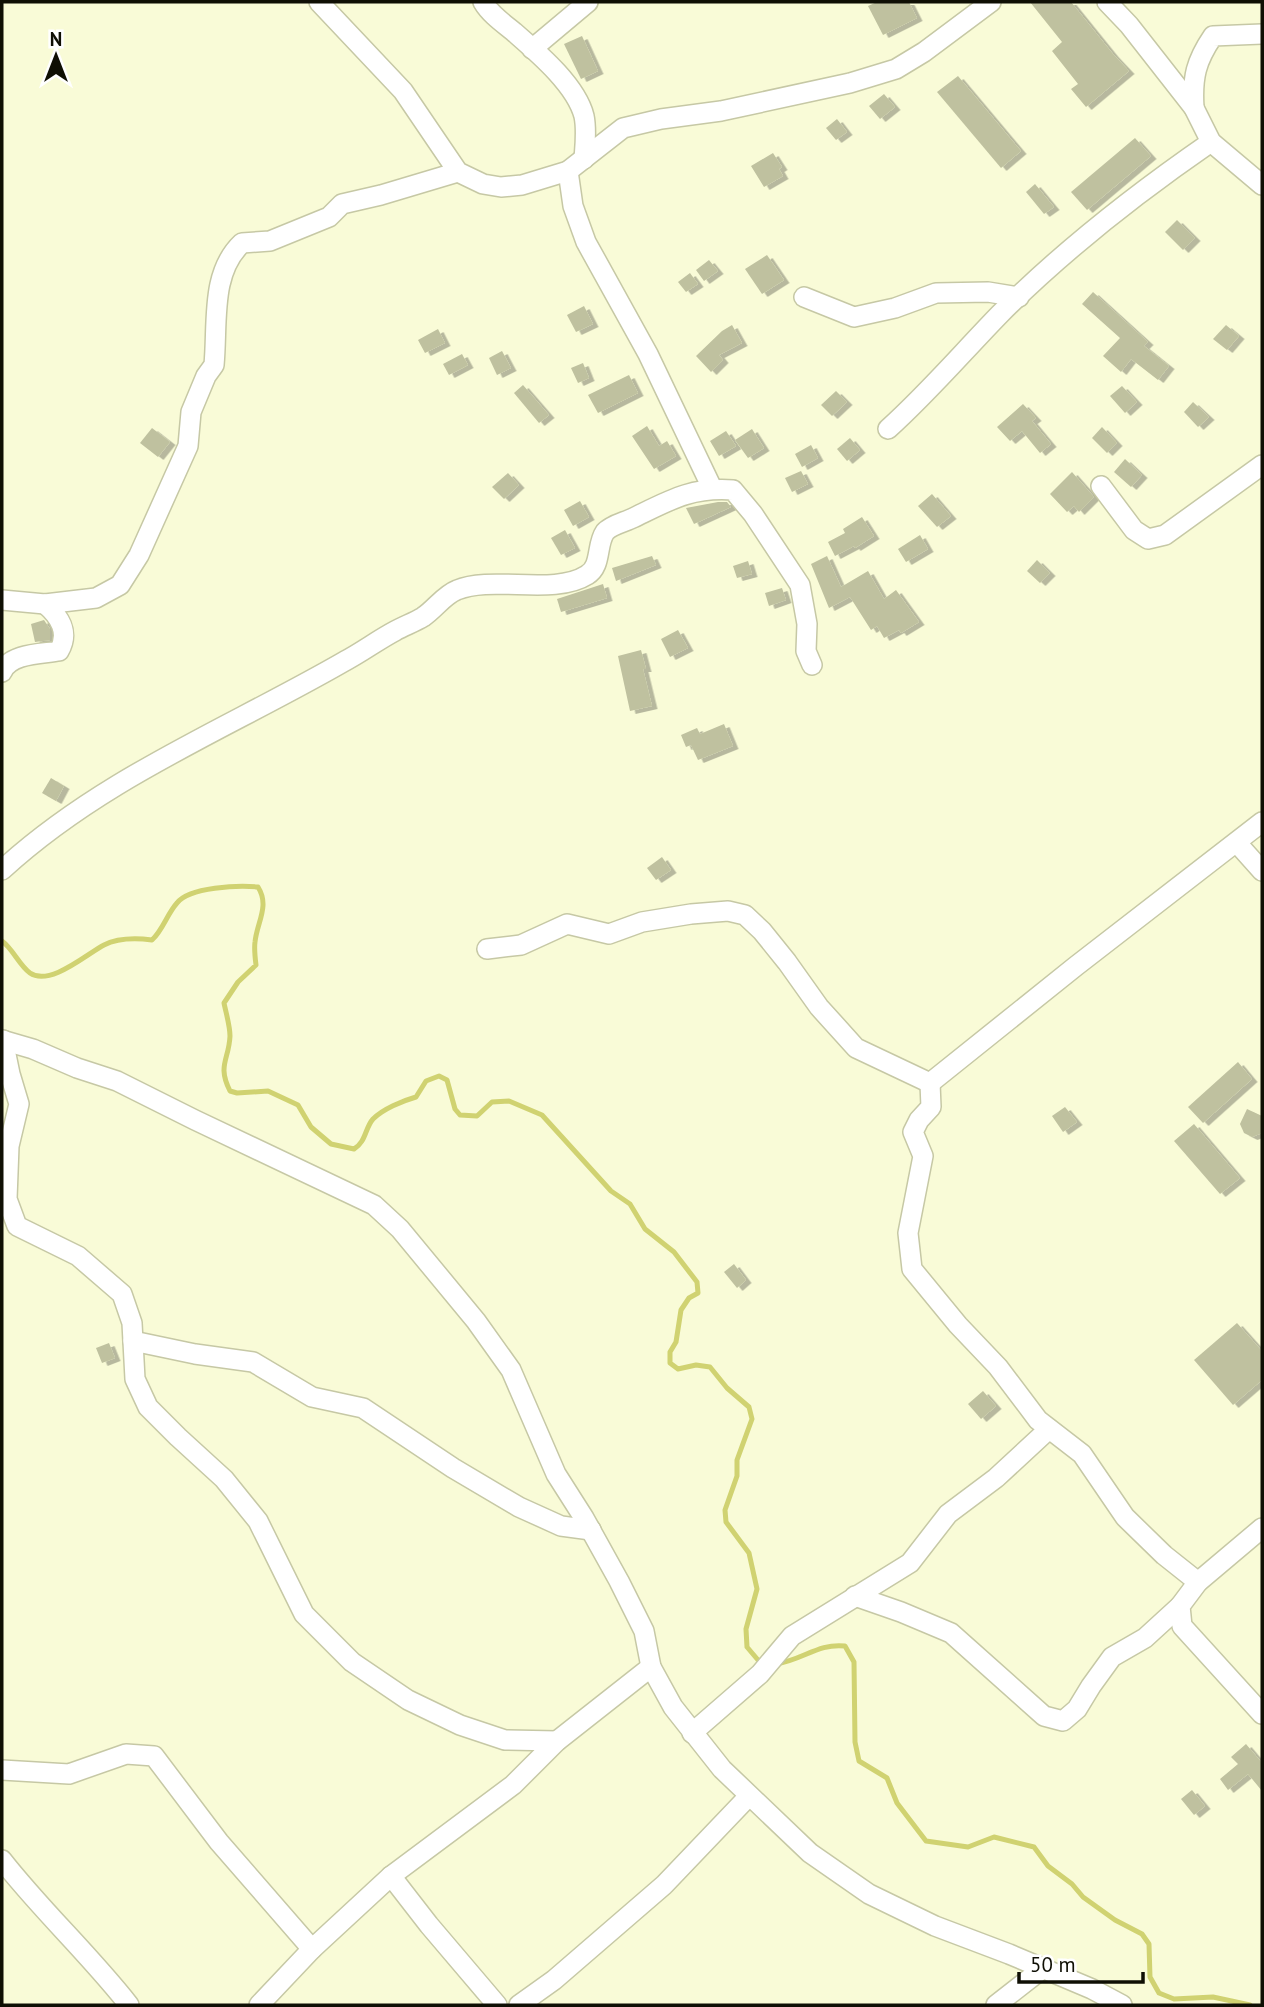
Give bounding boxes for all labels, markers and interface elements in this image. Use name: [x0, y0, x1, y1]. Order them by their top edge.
north arrow: [21, 21, 91, 91]
text: N: [50, 27, 62, 51]
scale bar: [1019, 1940, 1143, 1984]
text: 50 m: [1030, 1951, 1076, 1978]

